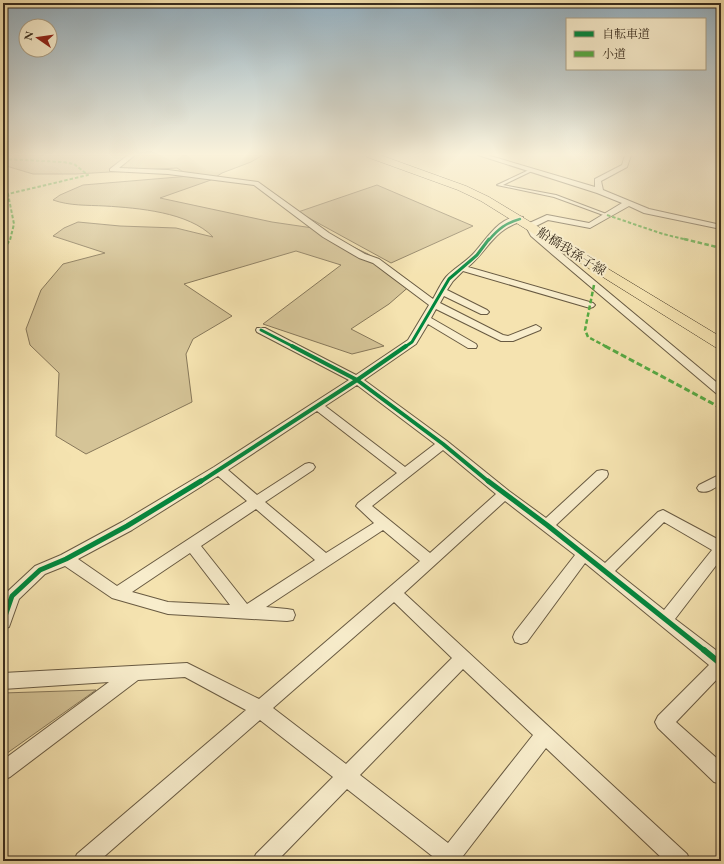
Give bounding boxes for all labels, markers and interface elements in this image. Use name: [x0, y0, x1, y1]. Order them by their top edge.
north arrow: [18, 18, 58, 58]
legend: [566, 18, 706, 70]
text: 自転車道: [602, 26, 650, 42]
text: N: [20, 30, 36, 42]
text: 小道: [602, 46, 626, 62]
street label: 船橋我孫子線: [534, 224, 609, 279]

